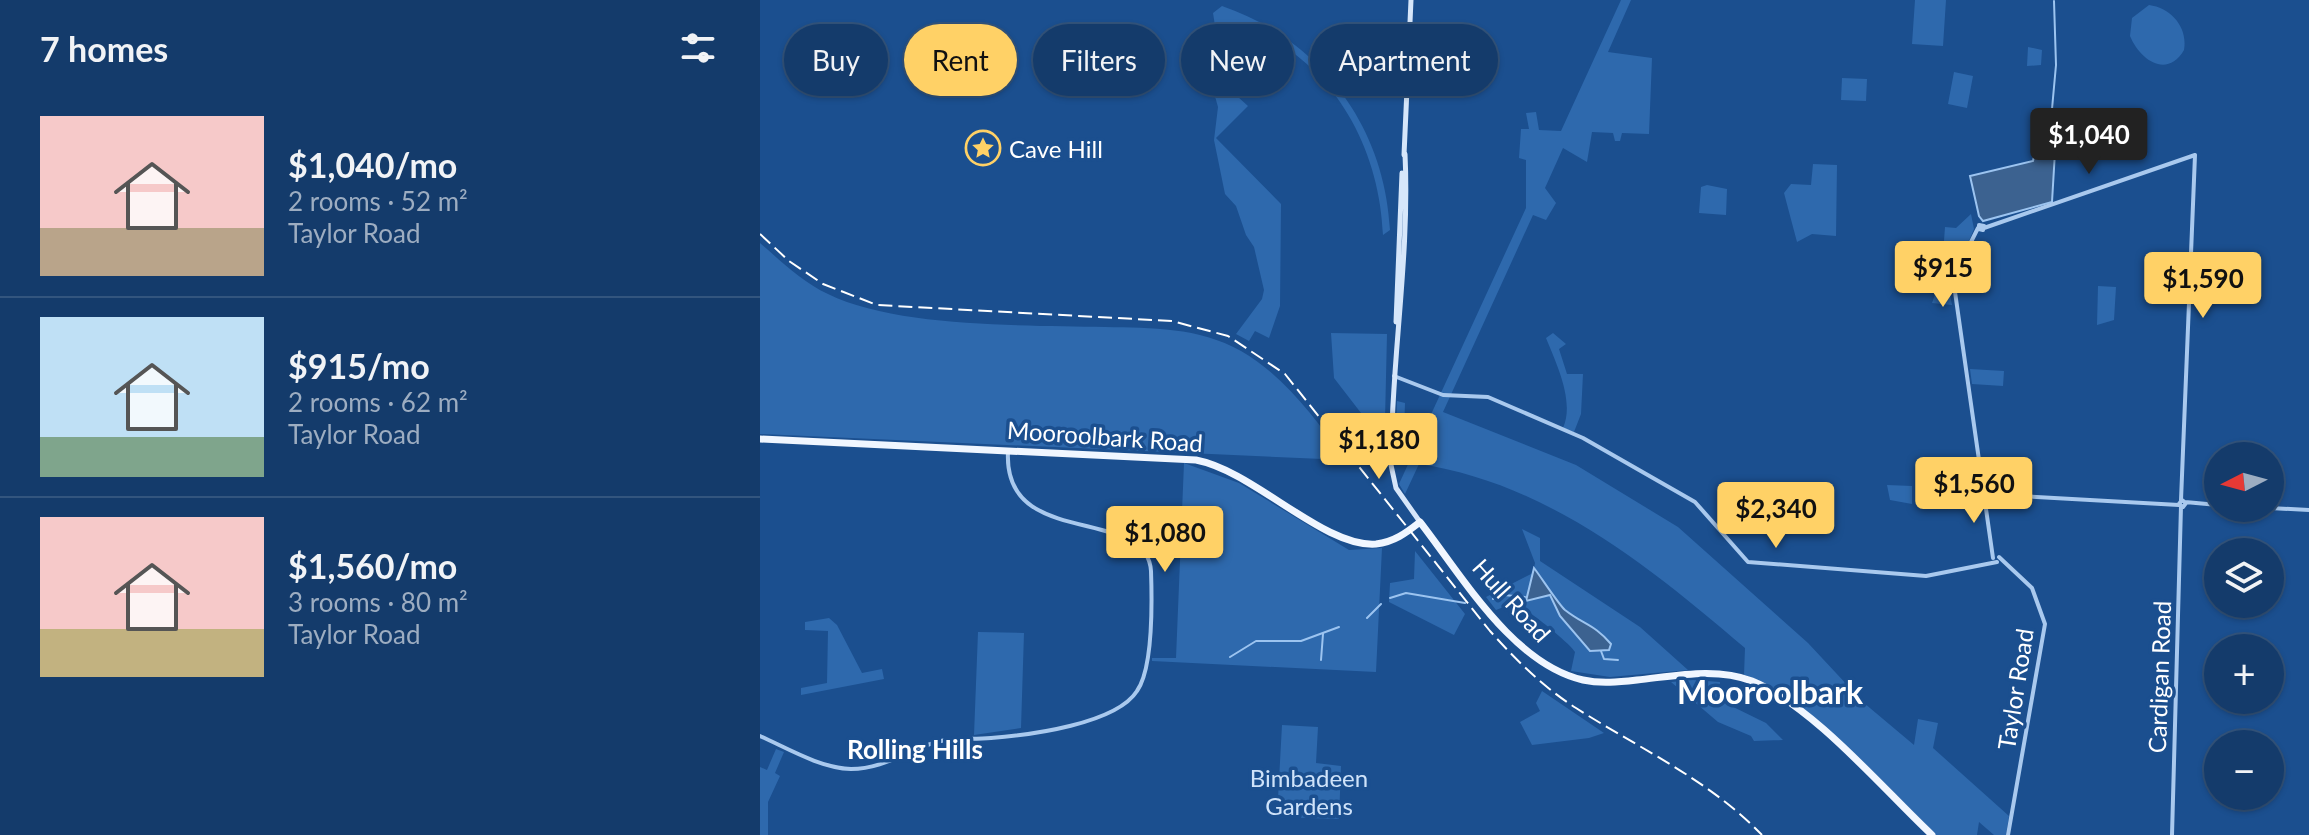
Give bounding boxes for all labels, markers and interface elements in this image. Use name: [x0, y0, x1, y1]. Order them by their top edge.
chip: Buy: [784, 24, 888, 96]
chip: Rent: [904, 24, 1017, 96]
chip: Filters: [1033, 24, 1165, 96]
chip: New: [1181, 24, 1294, 96]
chip: Apartment: [1310, 24, 1498, 96]
icon: filters: [676, 26, 720, 70]
text: 7 homes: [40, 28, 168, 69]
pin: $1,040: [2024, 108, 2154, 176]
text: $1,040: [2048, 118, 2130, 150]
place icon: Cave Hill: [964, 129, 1002, 167]
place label: Cave Hill: [1009, 134, 1103, 163]
text: $1,040/mo: [288, 144, 457, 185]
icon: home: [104, 148, 200, 244]
text: 2 rooms · 52 m²: [288, 185, 468, 217]
text: Taylor Road: [288, 217, 421, 249]
pin: $915: [1896, 241, 1990, 309]
text: $915: [1913, 251, 1973, 283]
pin: $1,590: [2138, 252, 2268, 320]
text: $1,590: [2162, 262, 2244, 294]
text: $915/mo: [288, 345, 430, 386]
icon: home: [104, 349, 200, 445]
text: 2 rooms · 62 m²: [288, 386, 468, 418]
pin: $1,180: [1314, 413, 1444, 481]
street label: Mooroolbark Road: [1006, 415, 1204, 457]
text: Taylor Road: [288, 418, 421, 450]
text: $1,180: [1338, 423, 1420, 455]
north arrow: [2204, 442, 2284, 522]
map controls: [2204, 442, 2284, 810]
pin: $1,560: [1909, 457, 2039, 525]
text: $1,560: [1933, 467, 2015, 499]
pin: $2,340: [1711, 482, 1841, 550]
text: $2,340: [1735, 492, 1817, 524]
pin: $1,080: [1100, 506, 1230, 574]
text: $1,080: [1124, 516, 1206, 548]
button: layers: [2204, 538, 2284, 618]
text: $1,560/mo: [288, 545, 457, 586]
icon: home: [104, 549, 200, 645]
street label: Hull Road: [1467, 552, 1557, 648]
text: 3 rooms · 80 m²: [288, 586, 468, 618]
street label: Cardigan Road: [2142, 600, 2176, 754]
text: Taylor Road: [288, 618, 421, 650]
street label: Taylor Road: [1991, 626, 2039, 752]
button: +: [2204, 634, 2284, 714]
district label: Mooroolbark: [1677, 672, 1864, 711]
button: −: [2204, 730, 2284, 810]
district label: Rolling Hills: [847, 733, 983, 765]
park label: Bimbadeen Gardens: [1250, 763, 1368, 820]

